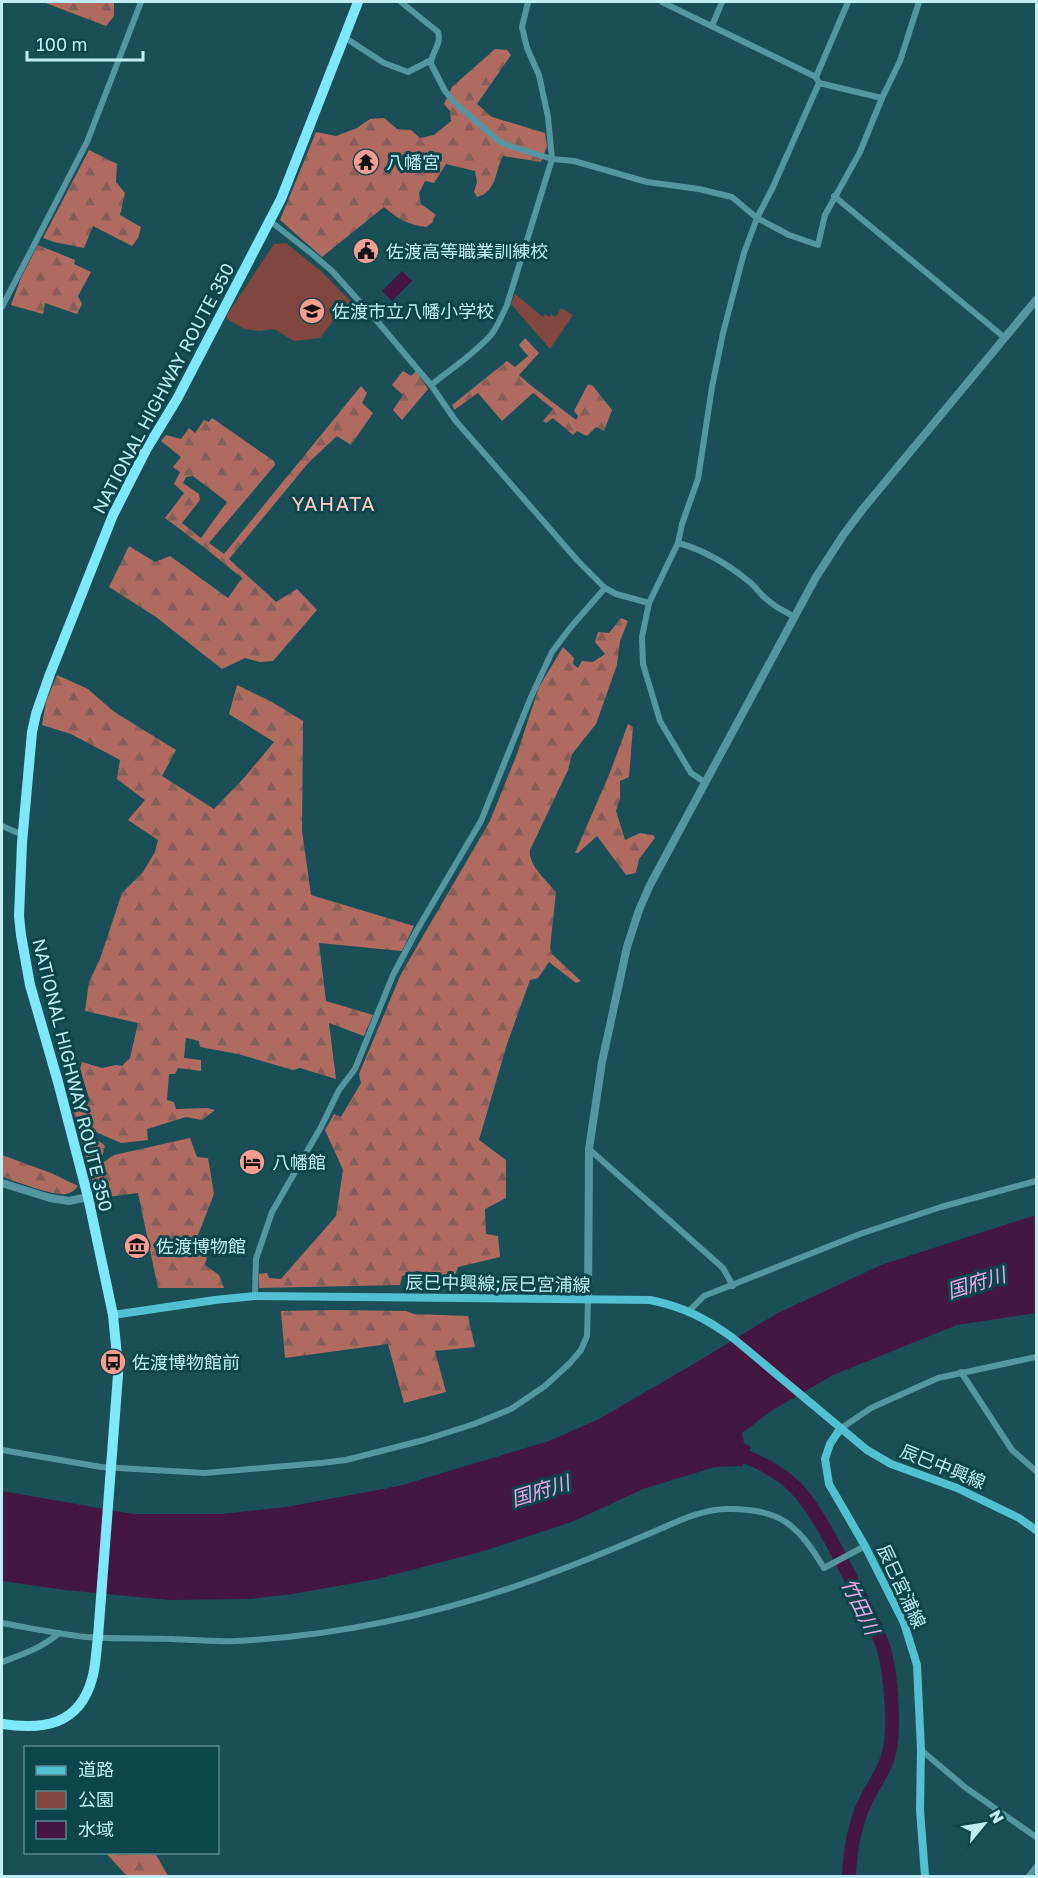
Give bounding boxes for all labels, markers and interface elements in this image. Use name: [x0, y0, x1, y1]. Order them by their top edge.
scale bar: [27, 24, 142, 62]
text: 100 m: [36, 33, 87, 55]
temple icon: 八幡宮: [351, 147, 381, 177]
place label: 八幡宮: [386, 151, 440, 173]
public building icon: 佐渡高等職業訓練校: [351, 236, 381, 266]
place label: 佐渡高等職業訓練校: [386, 240, 548, 262]
street label: NATIONAL HIGHWAY ROUTE 350: [87, 259, 239, 517]
school or university icon: 佐渡市立八幡小学校: [297, 296, 327, 326]
place label: 佐渡市立八幡小学校: [332, 300, 494, 322]
district label: YAHATA: [292, 491, 376, 515]
street label: NATIONAL HIGHWAY ROUTE 350: [28, 936, 118, 1214]
hotel icon: 八幡館: [237, 1147, 267, 1177]
place label: 八幡館: [272, 1151, 326, 1173]
museum icon: 佐渡博物館: [122, 1231, 152, 1261]
place label: 佐渡博物館: [156, 1235, 246, 1257]
water label: 国府川: [944, 1261, 1010, 1302]
street label: 辰巳中興線;辰巳宮浦線: [405, 1270, 591, 1296]
bus stop icon: 佐渡博物館前: [98, 1347, 128, 1377]
place label: 佐渡博物館前: [132, 1351, 240, 1373]
street label: 辰巳中興線: [897, 1439, 989, 1493]
water label: 国府川: [508, 1469, 574, 1510]
street label: 辰巳宮浦線: [873, 1541, 931, 1631]
water label: 竹田川: [837, 1574, 886, 1640]
legend: [24, 1746, 219, 1854]
text: 道路: [78, 1758, 114, 1780]
text: 公園: [78, 1788, 114, 1810]
north arrow: [954, 1794, 1014, 1854]
text: N: [985, 1806, 1009, 1827]
text: 水域: [78, 1818, 114, 1840]

